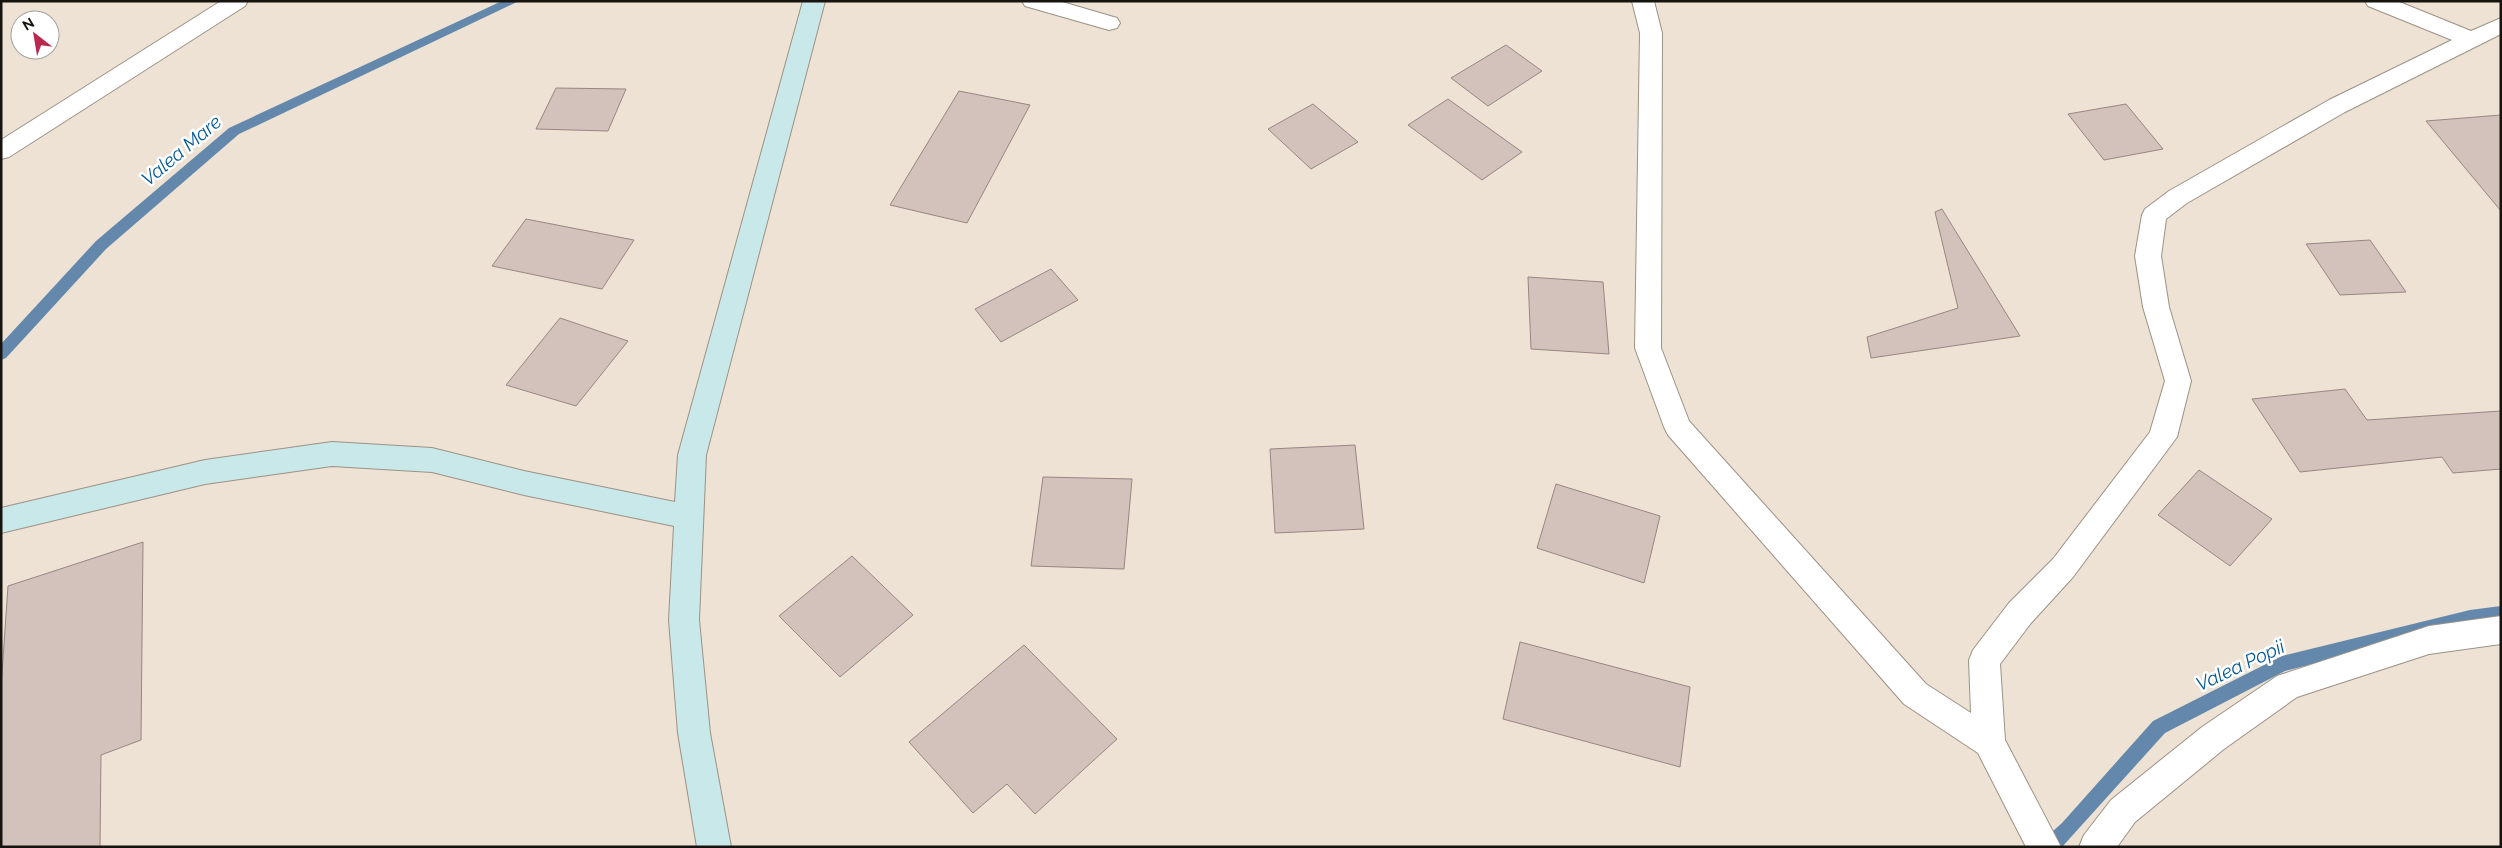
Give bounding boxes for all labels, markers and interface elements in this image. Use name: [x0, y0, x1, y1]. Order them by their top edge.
north arrow: [10, 10, 60, 60]
text: N: [20, 14, 37, 33]
water label: Valea Mare: [137, 110, 225, 190]
water label: Valea Popii: [2192, 634, 2289, 695]

